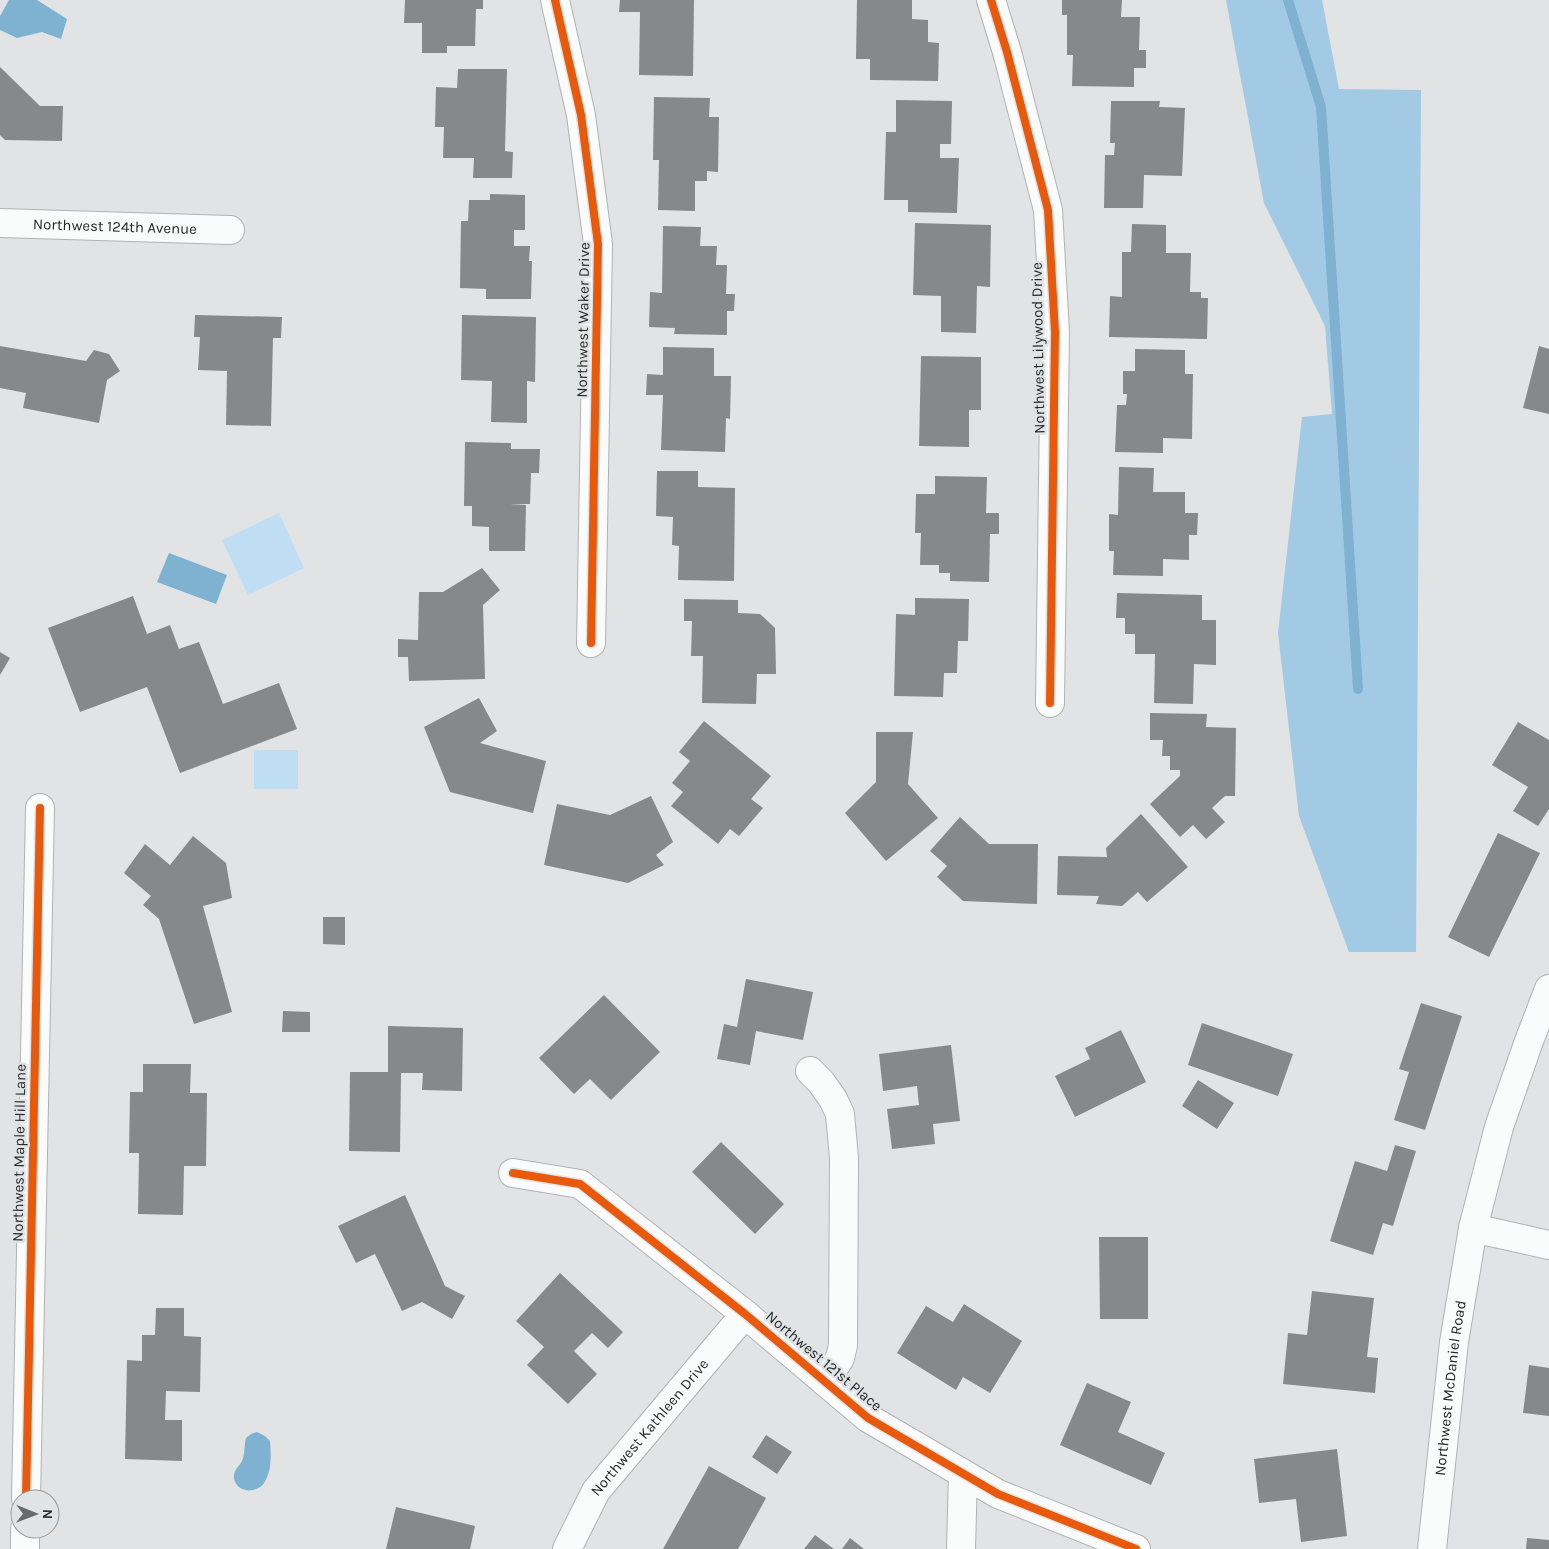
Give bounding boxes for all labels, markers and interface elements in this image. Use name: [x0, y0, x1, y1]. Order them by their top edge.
street label: Northwest 124th Avenue: [33, 215, 197, 238]
street label: Northwest Waker Drive: [573, 242, 593, 398]
street label: Northwest Lilywood Drive: [1028, 262, 1048, 434]
street label: Northwest Maple Hill Lane: [8, 1064, 30, 1242]
street label: Northwest McDaniel Road: [1431, 1299, 1470, 1477]
street label: Northwest 121st Place: [762, 1307, 886, 1415]
street label: Northwest Kathleen Drive: [587, 1355, 712, 1500]
north arrow: [10, 1489, 60, 1539]
text: N: [39, 1509, 56, 1519]

